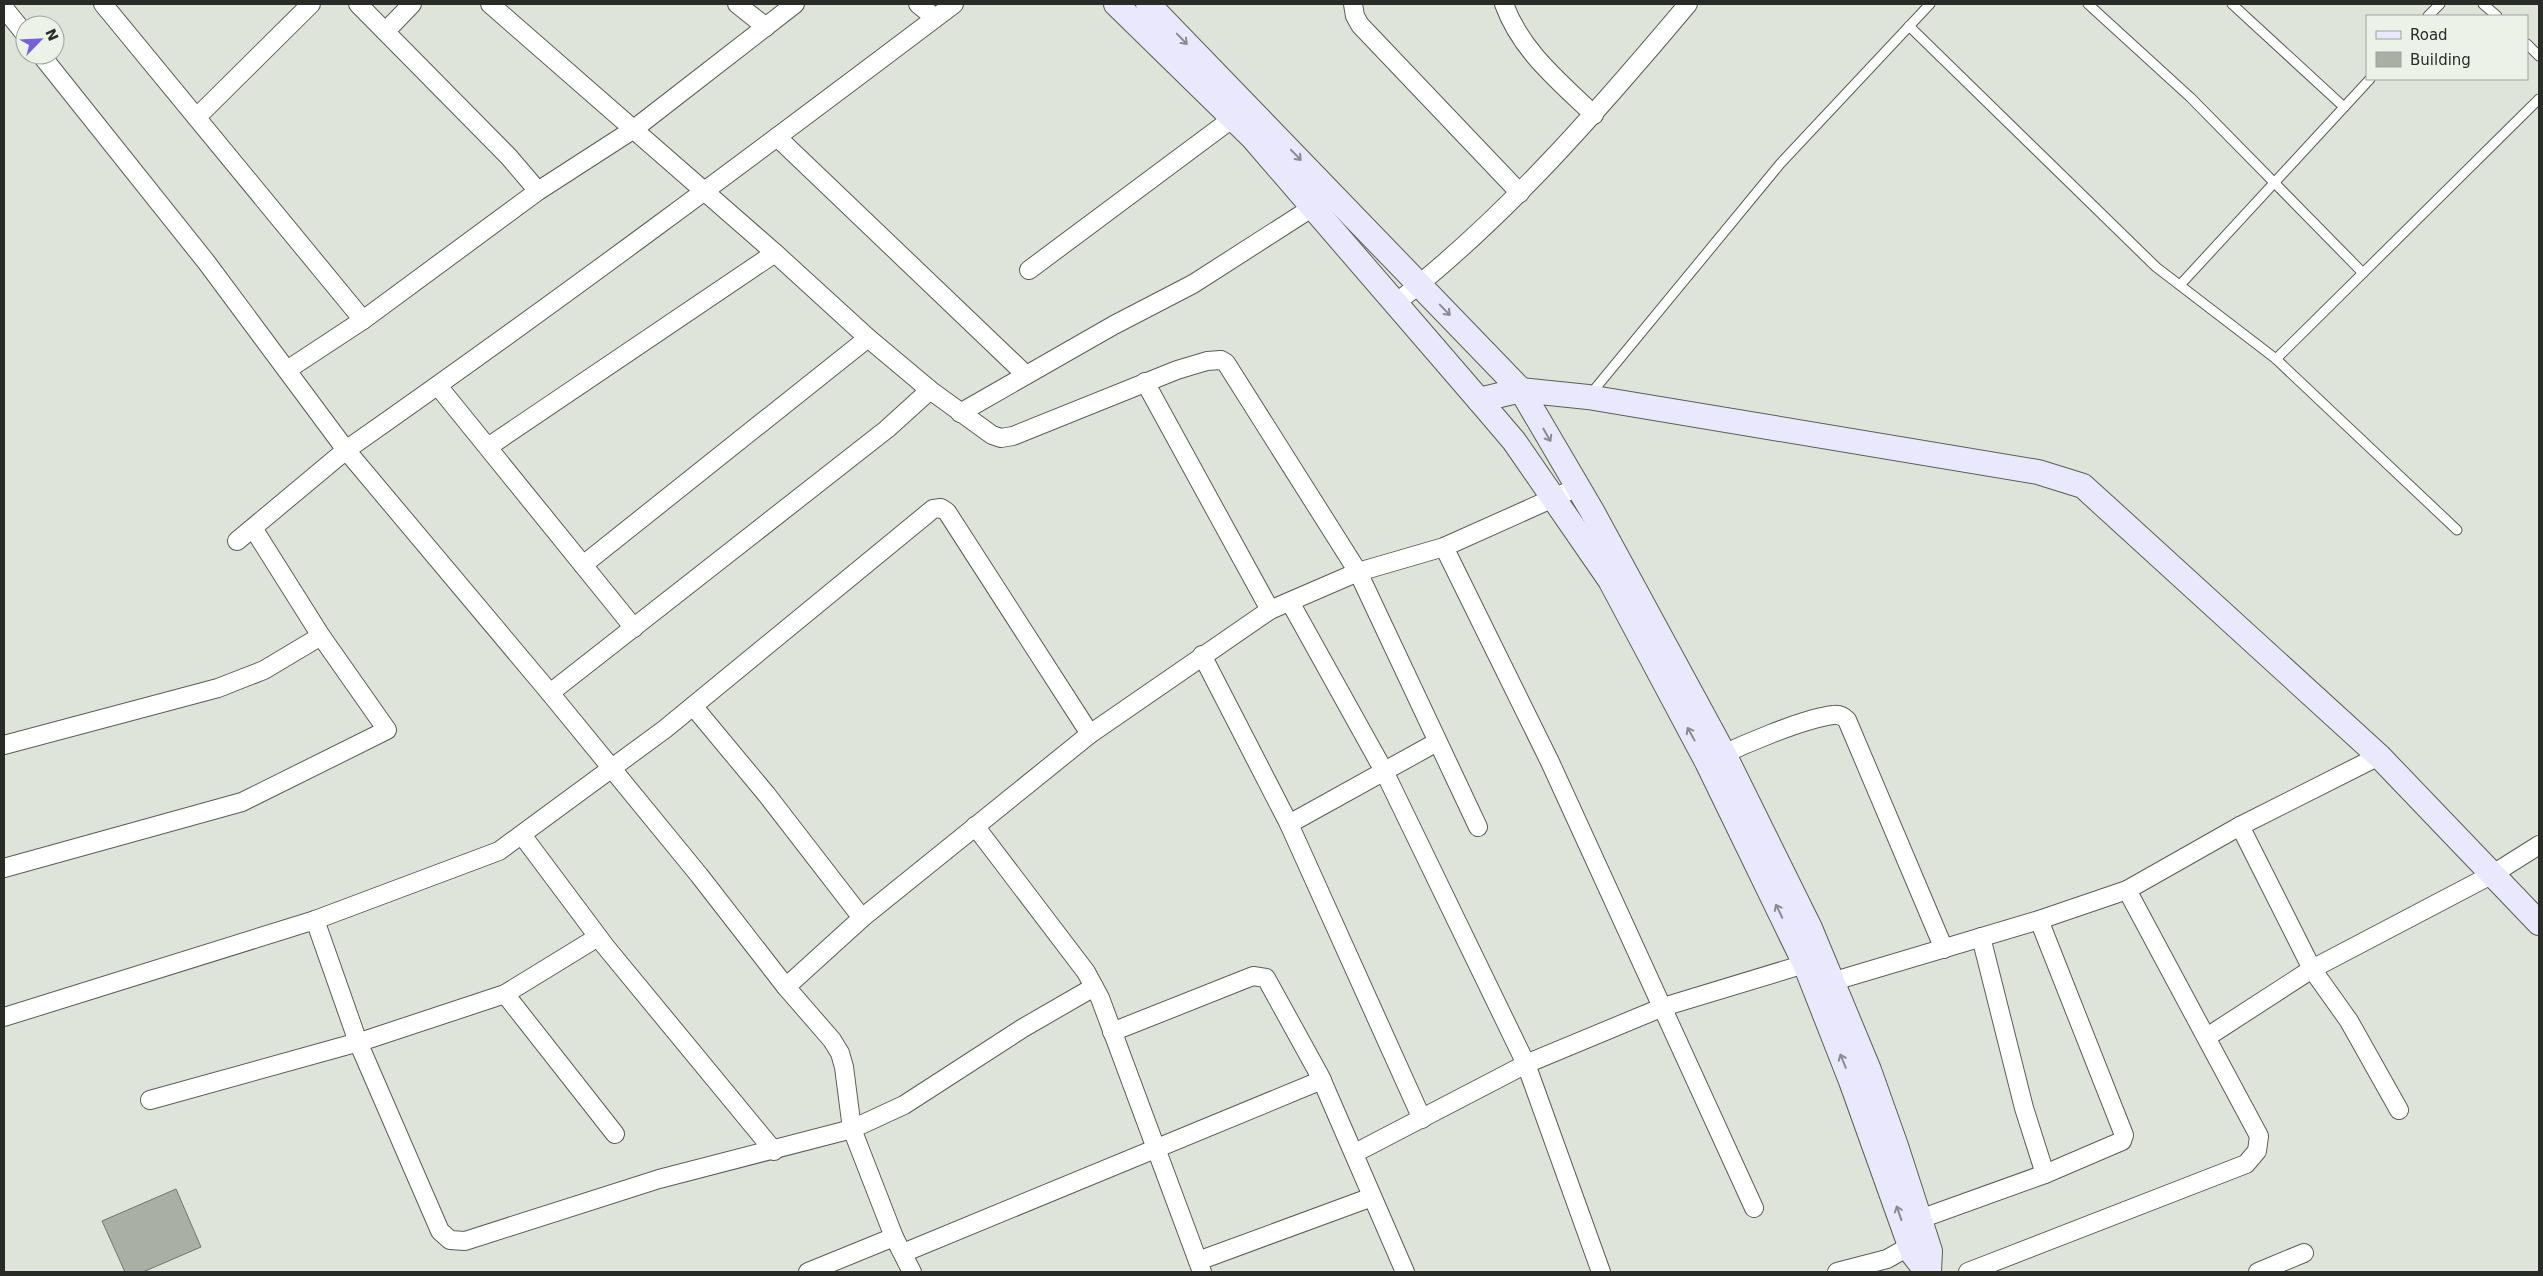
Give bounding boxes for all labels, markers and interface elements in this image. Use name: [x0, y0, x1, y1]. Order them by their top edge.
north arrow: [15, 15, 65, 65]
legend: [2366, 15, 2528, 80]
text: N: [42, 26, 62, 43]
text: Road: [2410, 26, 2448, 44]
one-way arrow: [1176, 32, 1188, 44]
text: Building: [2410, 51, 2471, 69]
one-way arrow: [1290, 149, 1302, 162]
one-way arrow: [1439, 304, 1451, 316]
one-way arrow: [1543, 427, 1553, 442]
one-way arrow: [1686, 727, 1696, 742]
one-way arrow: [1774, 904, 1784, 919]
one-way arrow: [1838, 1054, 1847, 1069]
one-way arrow: [1894, 1206, 1903, 1221]

